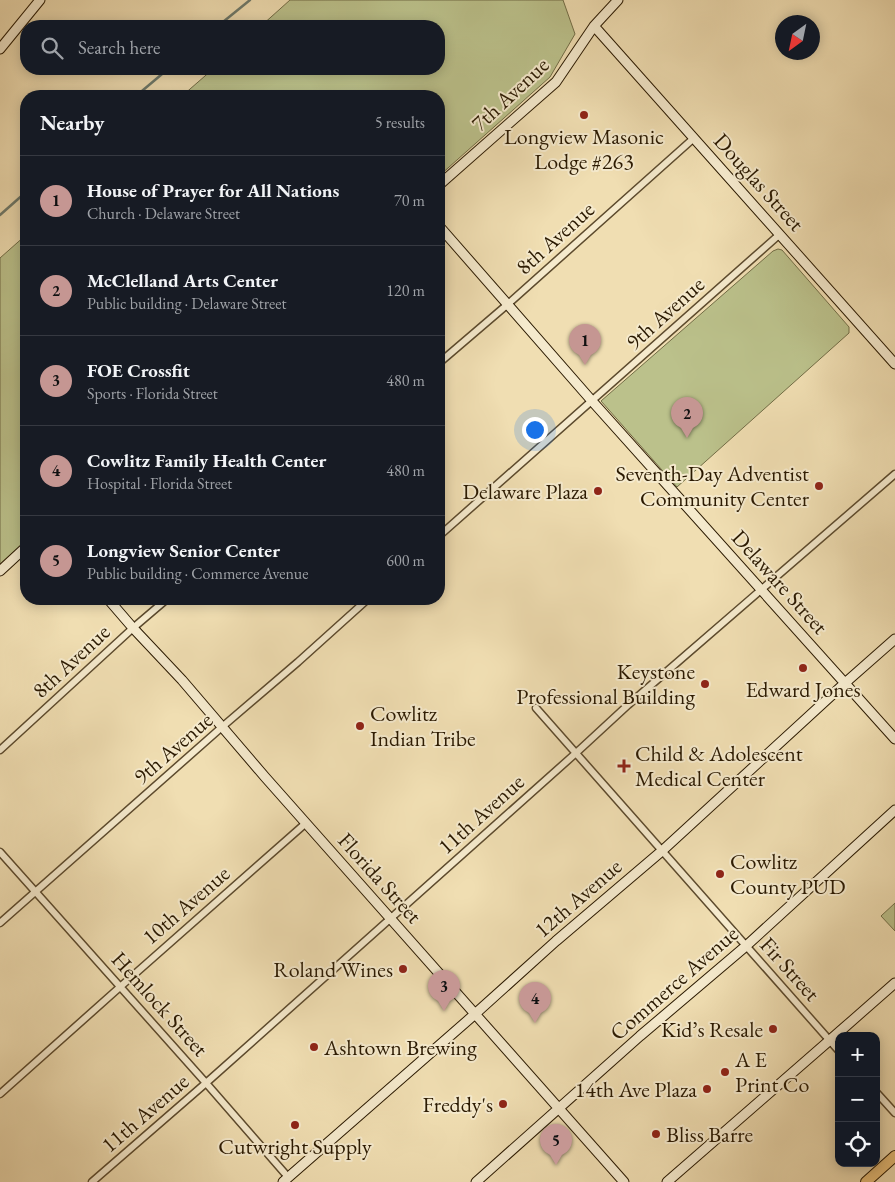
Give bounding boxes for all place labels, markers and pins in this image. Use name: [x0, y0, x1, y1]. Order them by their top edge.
marker: Longview Masonic Lodge #263: [578, 109, 590, 121]
place label: Longview Masonic Lodge #263: [504, 122, 664, 176]
pin: 1: [569, 324, 601, 365]
pin: 2: [671, 397, 703, 438]
place label: Seventh-Day Adventist Community Center: [616, 459, 810, 513]
place label: Delaware Plaza: [463, 477, 588, 506]
marker: Seventh-Day Adventist Community Center: [813, 480, 825, 492]
marker: Delaware Plaza: [592, 485, 604, 497]
place label: Keystone Professional Building: [516, 657, 695, 711]
marker: Edward Jones: [797, 662, 809, 674]
place label: Edward Jones: [745, 675, 861, 704]
marker: Keystone Professional Building: [699, 678, 711, 690]
place label: Cowlitz Indian Tribe: [370, 699, 476, 753]
marker: Cowlitz Indian Tribe: [354, 720, 366, 732]
place label: Child & Adolescent Medical Center: [635, 739, 803, 793]
marker: Child & Adolescent Medical Center: [617, 759, 631, 773]
place label: Cowlitz County PUD: [730, 847, 846, 901]
marker: Cowlitz County PUD: [714, 868, 726, 880]
place label: Roland Wines: [273, 955, 393, 984]
marker: Roland Wines: [397, 963, 409, 975]
pin: 3: [428, 970, 460, 1011]
pin: 4: [519, 982, 551, 1023]
place label: Kid’s Resale: [661, 1015, 763, 1044]
marker: Kid’s Resale: [767, 1023, 779, 1035]
place label: Ashtown Brewing: [323, 1033, 477, 1062]
marker: Ashtown Brewing: [308, 1041, 320, 1053]
place label: A E Print Co: [734, 1045, 809, 1099]
marker: A E Print Co: [719, 1066, 731, 1078]
place label: 14th Ave Plaza: [575, 1075, 697, 1104]
marker: 14th Ave Plaza: [701, 1083, 713, 1095]
place label: Freddy's: [423, 1090, 493, 1119]
marker: Freddy's: [497, 1098, 509, 1110]
marker: Cutwright Supply: [289, 1119, 301, 1131]
place label: Bliss Barre: [666, 1120, 754, 1149]
pin: 5: [540, 1124, 572, 1165]
marker: Bliss Barre: [650, 1128, 662, 1140]
place label: Cutwright Supply: [218, 1132, 372, 1161]

